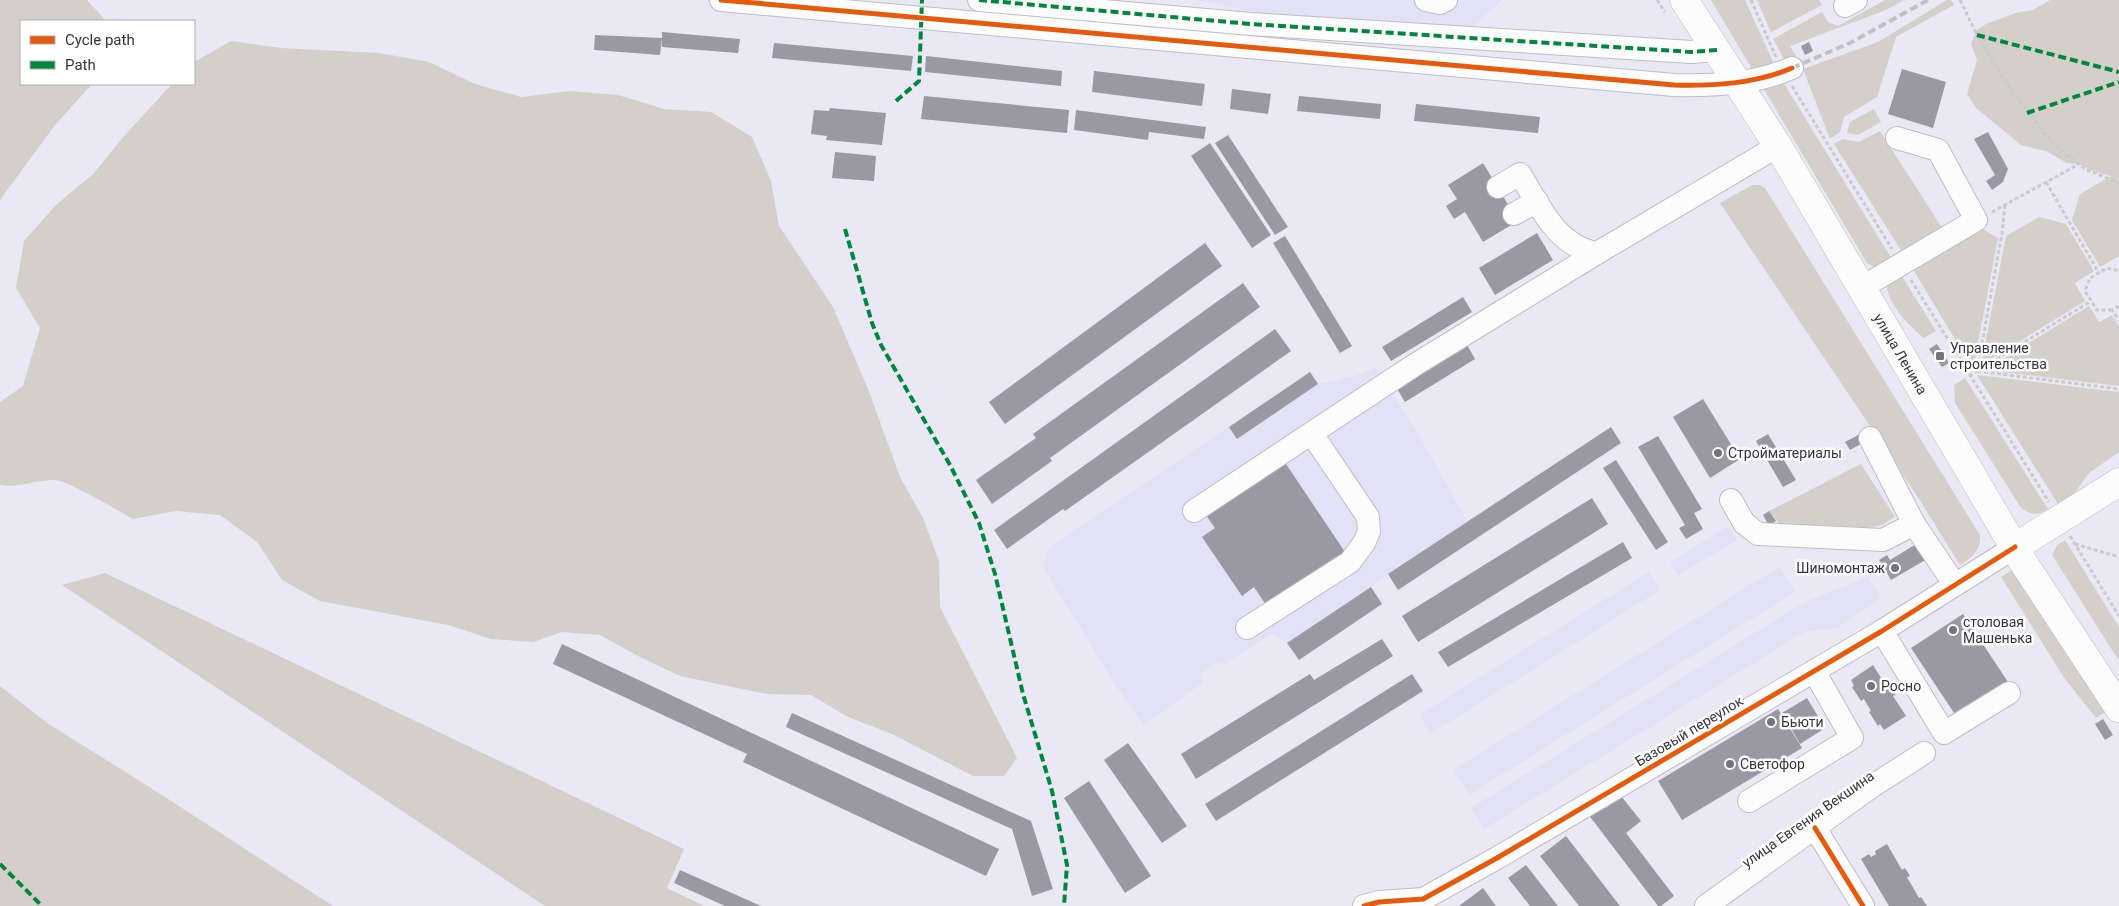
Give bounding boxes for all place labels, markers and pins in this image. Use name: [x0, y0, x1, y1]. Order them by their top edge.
place label: Управление строительства: [1950, 340, 2047, 372]
marker: Управление строительства: [1934, 350, 1946, 362]
place label: Стройматериалы: [1728, 445, 1842, 461]
marker: Стройматериалы: [1712, 447, 1724, 459]
place label: Шиномонтаж: [1796, 560, 1885, 576]
marker: Шиномонтаж: [1889, 562, 1901, 574]
place label: cтоловая Машенька: [1963, 614, 2032, 646]
marker: cтоловая Машенька: [1947, 624, 1959, 636]
place label: Росно: [1881, 678, 1921, 694]
marker: Росно: [1865, 680, 1877, 692]
place label: Бьюти: [1781, 714, 1824, 730]
marker: Бьюти: [1765, 716, 1777, 728]
place label: Светофор: [1740, 756, 1805, 772]
marker: Светофор: [1724, 758, 1736, 770]

